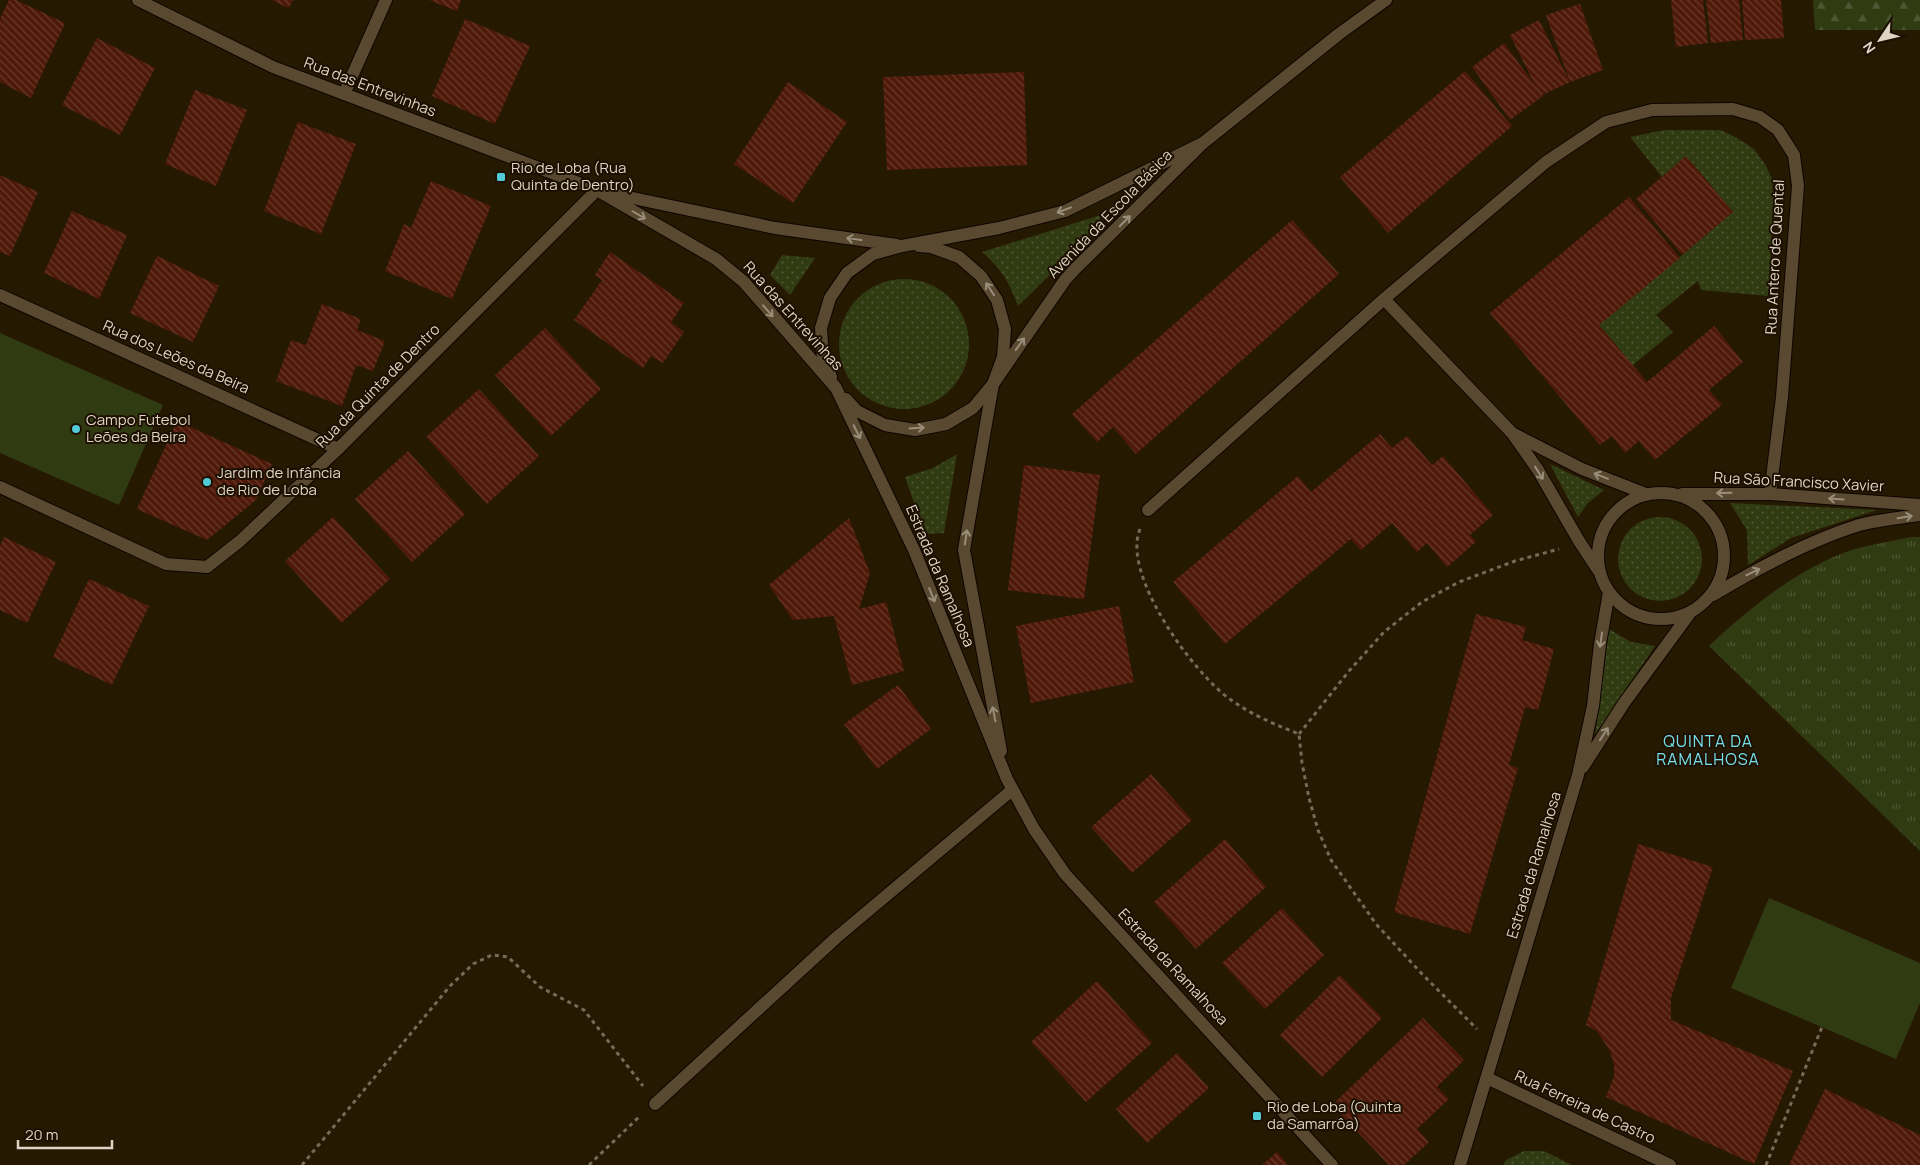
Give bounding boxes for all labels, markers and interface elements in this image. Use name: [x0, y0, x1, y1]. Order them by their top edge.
north arrow: [1855, 15, 1905, 65]
text: N: [1858, 38, 1880, 57]
street label: Rua das Entrevinhas: [301, 52, 439, 121]
street label: Avenida da Escola Básica: [1043, 145, 1177, 283]
place label: Rio de Loba (Rua Quinta de Dentro): [511, 157, 635, 195]
marker: Rio de Loba (Rua Quinta de Dentro): [495, 171, 507, 183]
street label: Rua Antero de Quental: [1760, 179, 1789, 335]
one-way arrow: [1057, 206, 1073, 215]
one-way arrow: [631, 210, 646, 220]
one-way arrow: [1118, 215, 1130, 227]
one-way arrow: [847, 234, 863, 244]
street label: Rua das Entrevinhas: [739, 257, 848, 375]
one-way arrow: [984, 282, 994, 296]
one-way arrow: [762, 304, 774, 317]
street label: Rua dos Leões da Beira: [100, 315, 253, 398]
street label: Rua da Quinta de Dentro: [311, 319, 444, 452]
one-way arrow: [1015, 338, 1025, 352]
place label: Campo Futebol Leões da Beira: [86, 409, 191, 447]
marker: Campo Futebol Leões da Beira: [70, 423, 82, 435]
one-way arrow: [853, 424, 862, 439]
one-way arrow: [909, 424, 925, 433]
place label: Jardim de Infância de Rio de Loba: [217, 462, 341, 500]
one-way arrow: [1535, 466, 1545, 480]
street label: Rua São Francisco Xavier: [1713, 467, 1885, 496]
one-way arrow: [1594, 471, 1609, 480]
marker: Jardim de Infância de Rio de Loba: [201, 476, 213, 488]
one-way arrow: [1716, 488, 1732, 498]
one-way arrow: [1829, 494, 1845, 503]
street label: Estrada da Ramalhosa: [901, 501, 980, 650]
one-way arrow: [1896, 512, 1912, 522]
one-way arrow: [961, 529, 971, 545]
one-way arrow: [1745, 567, 1760, 576]
one-way arrow: [928, 587, 937, 602]
one-way arrow: [1596, 631, 1606, 647]
one-way arrow: [989, 707, 998, 723]
one-way arrow: [1600, 728, 1610, 742]
district label: QUINTA DA RAMALHOSA: [1656, 730, 1760, 770]
street label: Estrada da Ramalhosa: [1501, 789, 1566, 941]
street label: Estrada da Ramalhosa: [1114, 904, 1233, 1030]
street label: Rua Ferreira de Castro: [1511, 1065, 1659, 1148]
place label: Rio de Loba (Quinta da Samarrôa): [1267, 1096, 1401, 1134]
marker: Rio de Loba (Quinta da Samarrôa): [1251, 1110, 1263, 1122]
scale bar: [18, 1118, 111, 1150]
text: 20 m: [25, 1124, 58, 1145]

